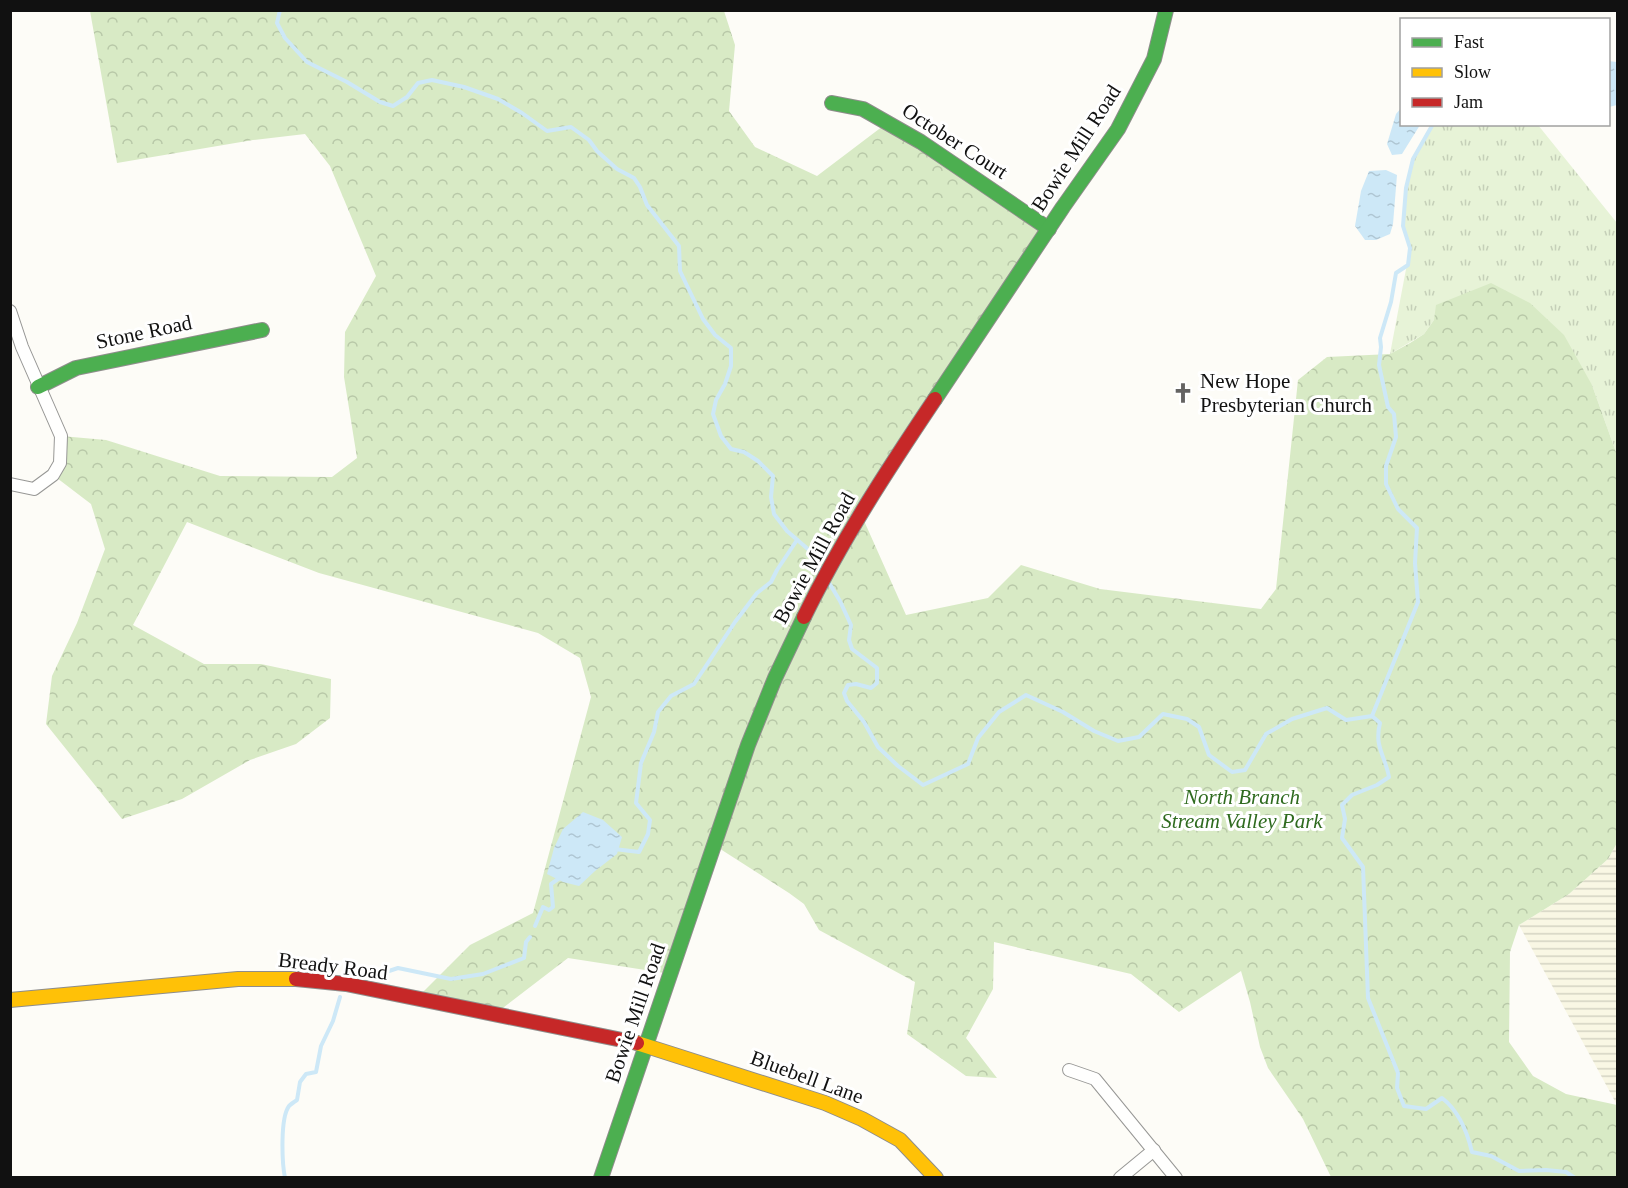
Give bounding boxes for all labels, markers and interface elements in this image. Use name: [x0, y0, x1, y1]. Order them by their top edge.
legend: [1400, 18, 1610, 126]
text: Fast: [1454, 32, 1484, 52]
text: Slow: [1454, 62, 1491, 82]
street label: Bowie Mill Road: [1026, 80, 1126, 216]
text: Jam: [1454, 92, 1483, 112]
street label: October Court: [898, 98, 1012, 184]
street label: Stone Road: [94, 310, 195, 354]
place label: New Hope Presbyterian Church: [1200, 369, 1373, 417]
church icon: New Hope Presbyterian Church: [1171, 381, 1195, 405]
street label: Bowie Mill Road: [768, 488, 860, 628]
park label: North Branch Stream Valley Park: [1161, 785, 1323, 833]
street label: Bowie Mill Road: [600, 940, 670, 1086]
street label: Bready Road: [277, 947, 390, 985]
street label: Bluebell Lane: [747, 1045, 867, 1109]

